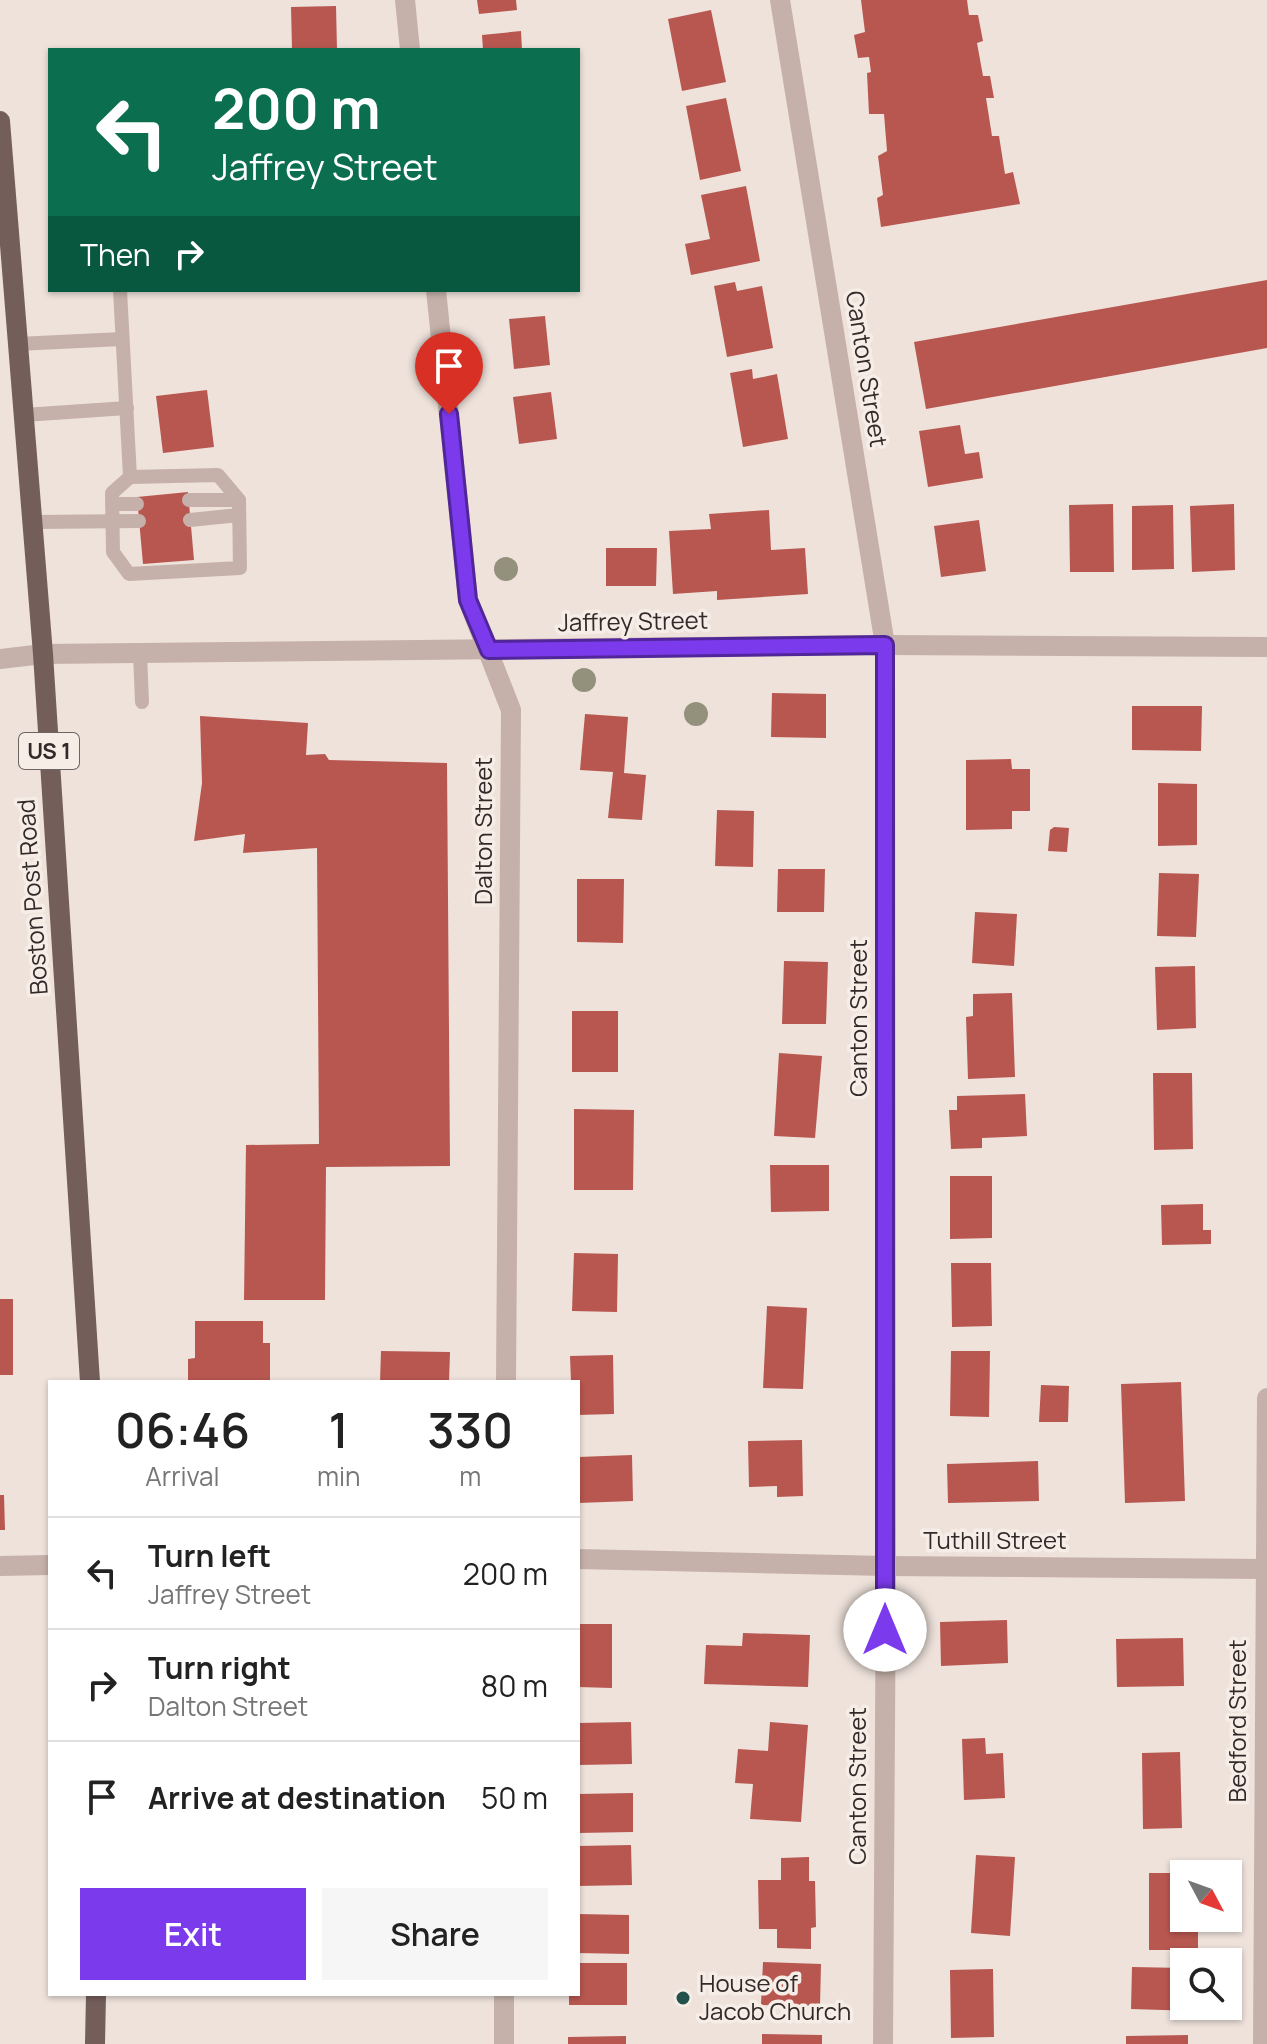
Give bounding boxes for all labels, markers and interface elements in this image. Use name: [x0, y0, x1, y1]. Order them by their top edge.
text: 200 m: [212, 69, 381, 146]
icon: left: [80, 80, 184, 184]
text: Jaffrey Street: [212, 142, 438, 191]
icon: right: [167, 232, 211, 276]
text: Then: [80, 234, 151, 275]
street label: Canton Street: [839, 288, 896, 449]
pin: [415, 332, 483, 414]
icon: arrive: [427, 344, 471, 388]
street label: Jaffrey Street: [557, 603, 709, 638]
road number: US 1: [19, 733, 79, 769]
street label: Dalton Street: [466, 757, 499, 905]
street label: Boston Post Road: [8, 798, 55, 996]
street label: Canton Street: [841, 939, 874, 1097]
text: 06:46: [115, 1397, 250, 1462]
text: 1: [329, 1397, 349, 1462]
text: 330: [427, 1397, 513, 1462]
text: Arrival: [145, 1458, 220, 1494]
text: min: [317, 1458, 360, 1494]
text: m: [459, 1458, 481, 1494]
street label: Tuthill Street: [923, 1523, 1067, 1556]
text: Turn left: [148, 1535, 271, 1576]
icon: left: [80, 1551, 124, 1595]
text: 200 m: [463, 1553, 548, 1594]
text: Jaffrey Street: [148, 1576, 311, 1612]
position arrow: [843, 1588, 927, 1672]
street label: Bedford Street: [1220, 1639, 1253, 1803]
text: Turn right: [148, 1647, 291, 1688]
icon: right: [80, 1663, 124, 1707]
text: 80 m: [481, 1665, 548, 1706]
text: Dalton Street: [148, 1688, 308, 1724]
street label: Canton Street: [840, 1707, 873, 1865]
icon: arrive: [80, 1775, 124, 1819]
text: Arrive at destination: [148, 1777, 446, 1818]
text: 50 m: [481, 1777, 548, 1818]
north arrow: [1170, 1860, 1242, 1932]
map controls: [1170, 1860, 1242, 2020]
button: Exit: [80, 1888, 306, 1980]
button: Share: [322, 1888, 548, 1980]
button: search: [1170, 1948, 1242, 2020]
place label: House of Jacob Church: [699, 1966, 851, 2027]
marker: House of Jacob Church: [674, 1989, 692, 2007]

